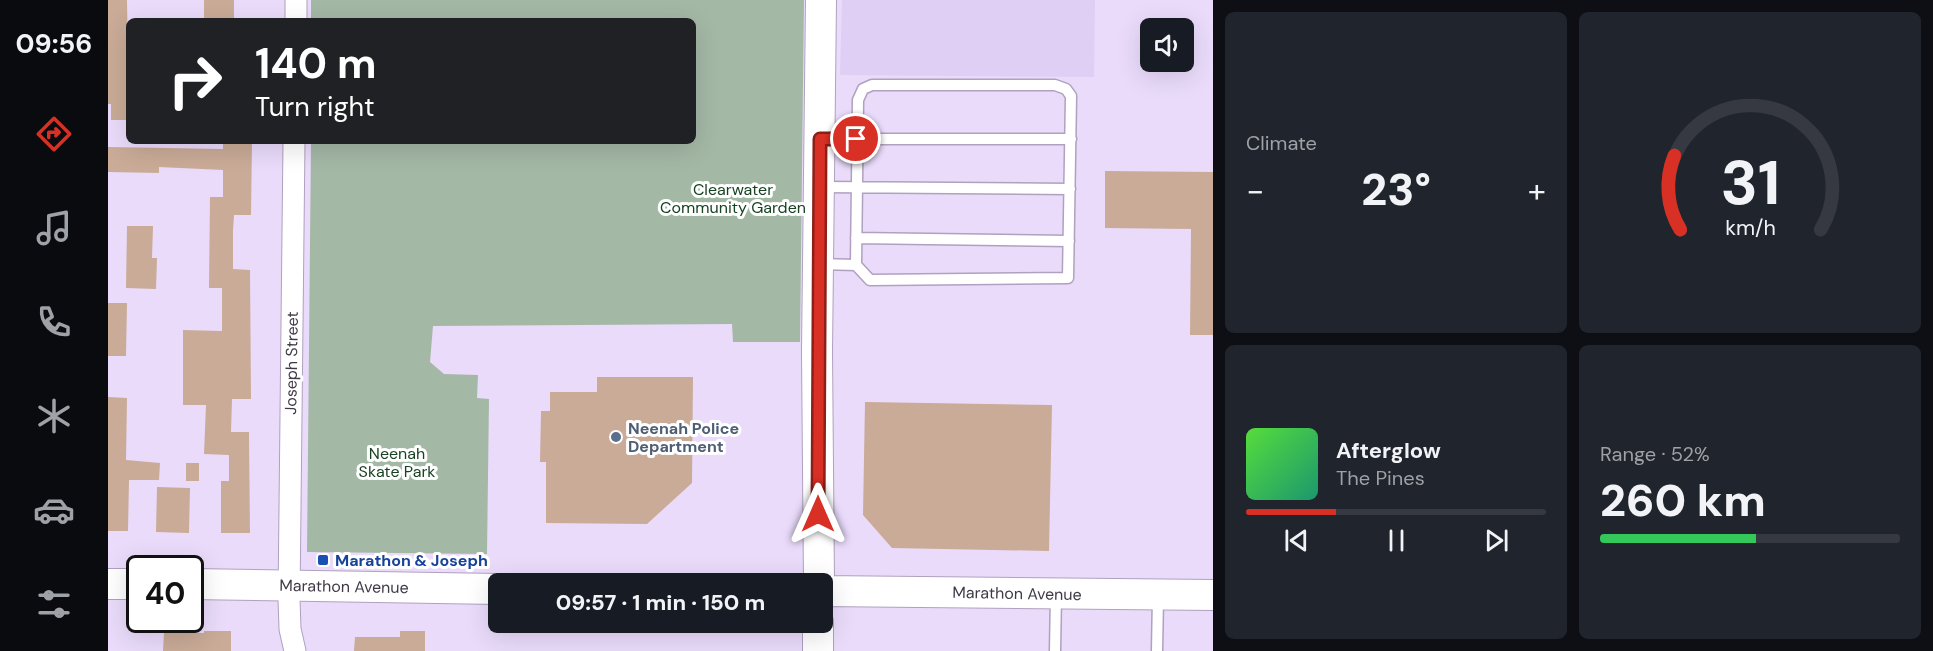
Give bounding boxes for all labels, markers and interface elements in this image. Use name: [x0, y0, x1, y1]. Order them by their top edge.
map controls: [1140, 18, 1194, 72]
button: sound: [1140, 18, 1194, 72]
text: 09:56: [16, 26, 92, 61]
text: 140 m: [255, 36, 377, 91]
icon: right: [156, 42, 234, 120]
text: Turn right: [255, 89, 375, 124]
icon: directions: [33, 113, 75, 155]
pin: [830, 113, 881, 164]
icon: arrive: [839, 122, 872, 155]
text: Climate: [1246, 130, 1317, 156]
text: 31: [1720, 142, 1780, 223]
text: 23°: [1361, 160, 1431, 219]
text: −: [1246, 169, 1264, 212]
text: +: [1528, 169, 1546, 212]
park label: Clearwater Community Garden: [660, 179, 806, 218]
icon: music: [33, 207, 75, 249]
text: km/h: [1725, 214, 1775, 242]
icon: phone: [33, 301, 75, 343]
street label: Joseph Street: [280, 311, 303, 415]
icon: climate: [33, 395, 75, 437]
place label: Neenah Police Department: [628, 418, 739, 457]
marker: Neenah Police Department: [609, 430, 623, 444]
text: Afterglow: [1336, 436, 1441, 465]
text: Range · 52%: [1600, 441, 1710, 467]
park label: Neenah Skate Park: [359, 443, 435, 482]
text: The Pines: [1336, 465, 1425, 491]
text: 260 km: [1600, 471, 1766, 530]
position arrow: [786, 482, 850, 546]
icon: car: [33, 489, 75, 531]
icon: previous: [1280, 524, 1313, 557]
icon: pause: [1380, 524, 1413, 557]
icon: next: [1480, 524, 1513, 557]
place label: Marathon & Joseph: [335, 550, 488, 571]
marker: Marathon & Joseph: [316, 553, 330, 567]
speed limit sign: 40: [126, 555, 204, 633]
street label: Marathon Avenue: [279, 575, 409, 598]
street label: Marathon Avenue: [952, 582, 1082, 605]
icon: filters: [33, 583, 75, 625]
text: 09:57 · 1 min · 150 m: [556, 588, 765, 617]

